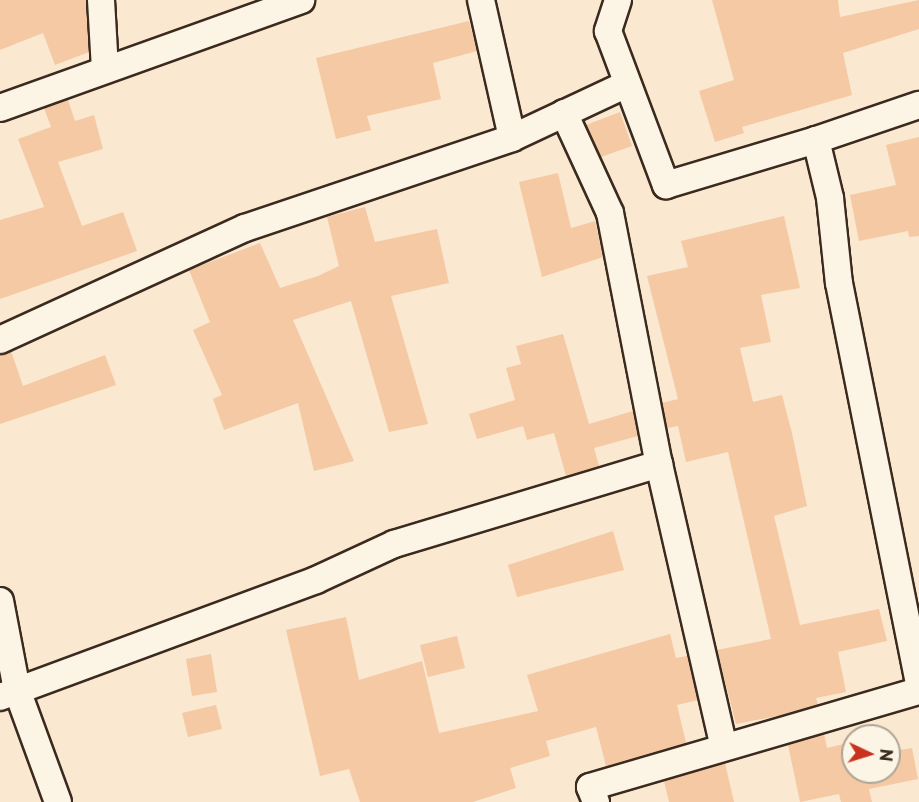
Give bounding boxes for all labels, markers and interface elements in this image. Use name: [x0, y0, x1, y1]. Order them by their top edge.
north arrow: [841, 724, 901, 784]
text: N: [875, 748, 899, 762]

